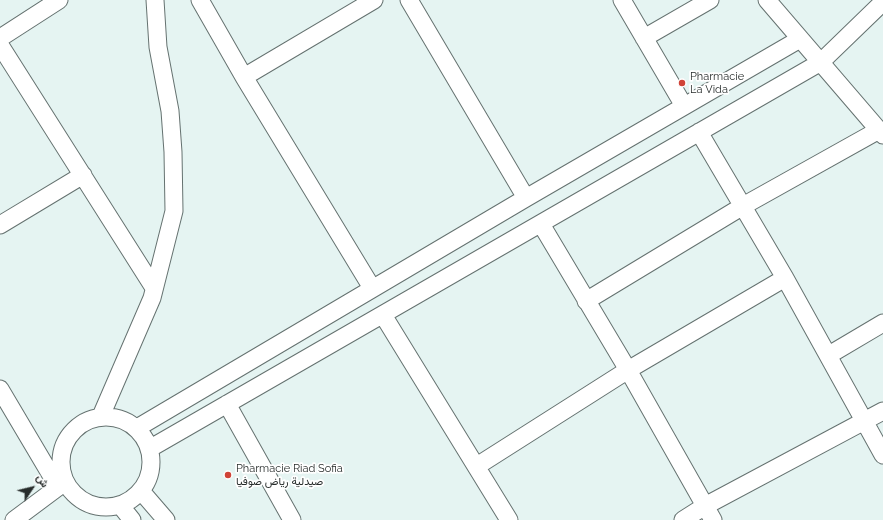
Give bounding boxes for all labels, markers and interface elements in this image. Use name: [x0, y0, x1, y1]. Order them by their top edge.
place label: Pharmacie La Vida: [690, 70, 744, 96]
marker: Pharmacie La Vida: [677, 78, 687, 88]
place label: Pharmacie Riad Sofia صيدلية رياض صوفيا: [236, 462, 343, 488]
north arrow: [12, 468, 52, 508]
marker: Pharmacie Riad Sofia صيدلية رياض صوفيا: [223, 470, 233, 480]
text: ش: [33, 472, 51, 490]

